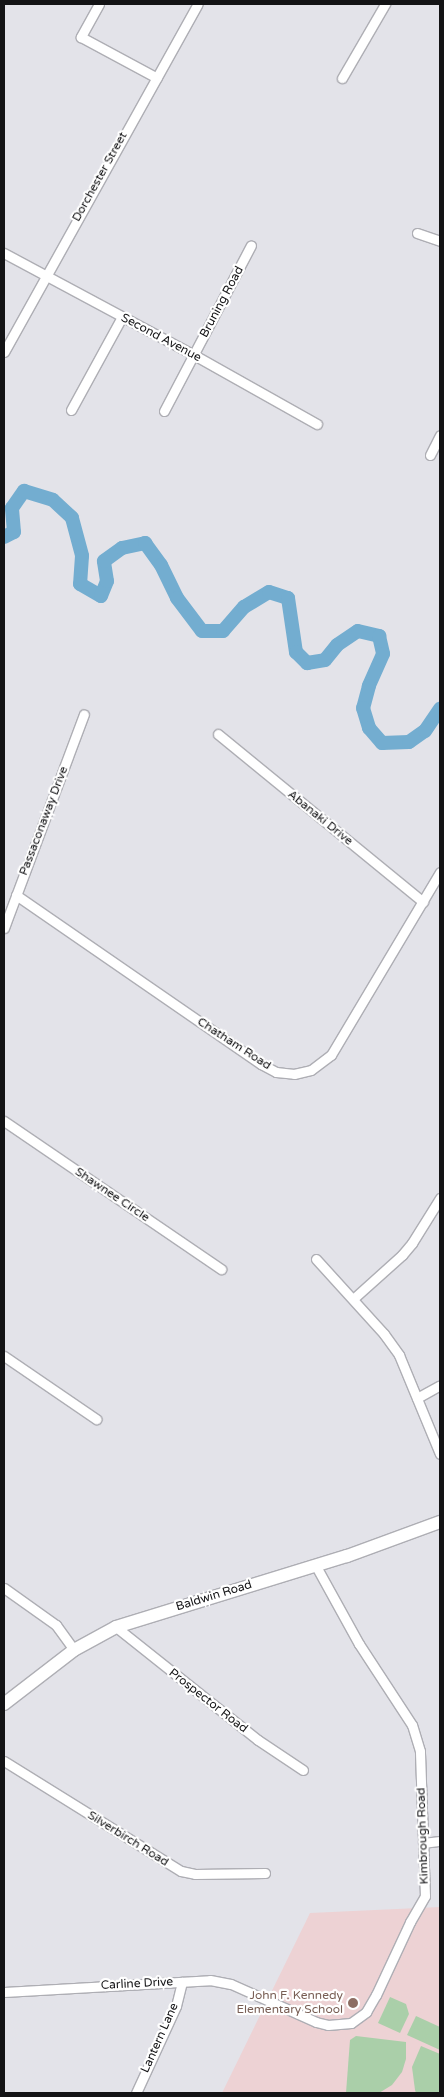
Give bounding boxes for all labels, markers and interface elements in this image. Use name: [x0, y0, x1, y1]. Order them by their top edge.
street label: Dorchester Street: [69, 130, 131, 224]
street label: Bruning Road: [197, 264, 247, 340]
street label: Second Avenue: [118, 311, 204, 365]
street label: Passaconaway Drive: [17, 764, 71, 878]
street label: Abanaki Drive: [285, 787, 355, 849]
street label: Chatham Road: [194, 1015, 274, 1073]
street label: Shawnee Circle: [72, 1165, 152, 1225]
street label: Baldwin Road: [174, 1578, 254, 1614]
street label: Prospector Road: [166, 1666, 250, 1736]
street label: Kimbrough Road: [414, 1787, 432, 1885]
street label: Silverbirch Road: [85, 1808, 171, 1870]
street label: Carline Drive: [100, 1975, 174, 1993]
place label: John F. Kennedy Elementary School: [236, 1989, 343, 2017]
marker: John F. Kennedy Elementary School: [347, 1997, 359, 2009]
street label: Lantern Lane: [138, 2001, 182, 2075]

